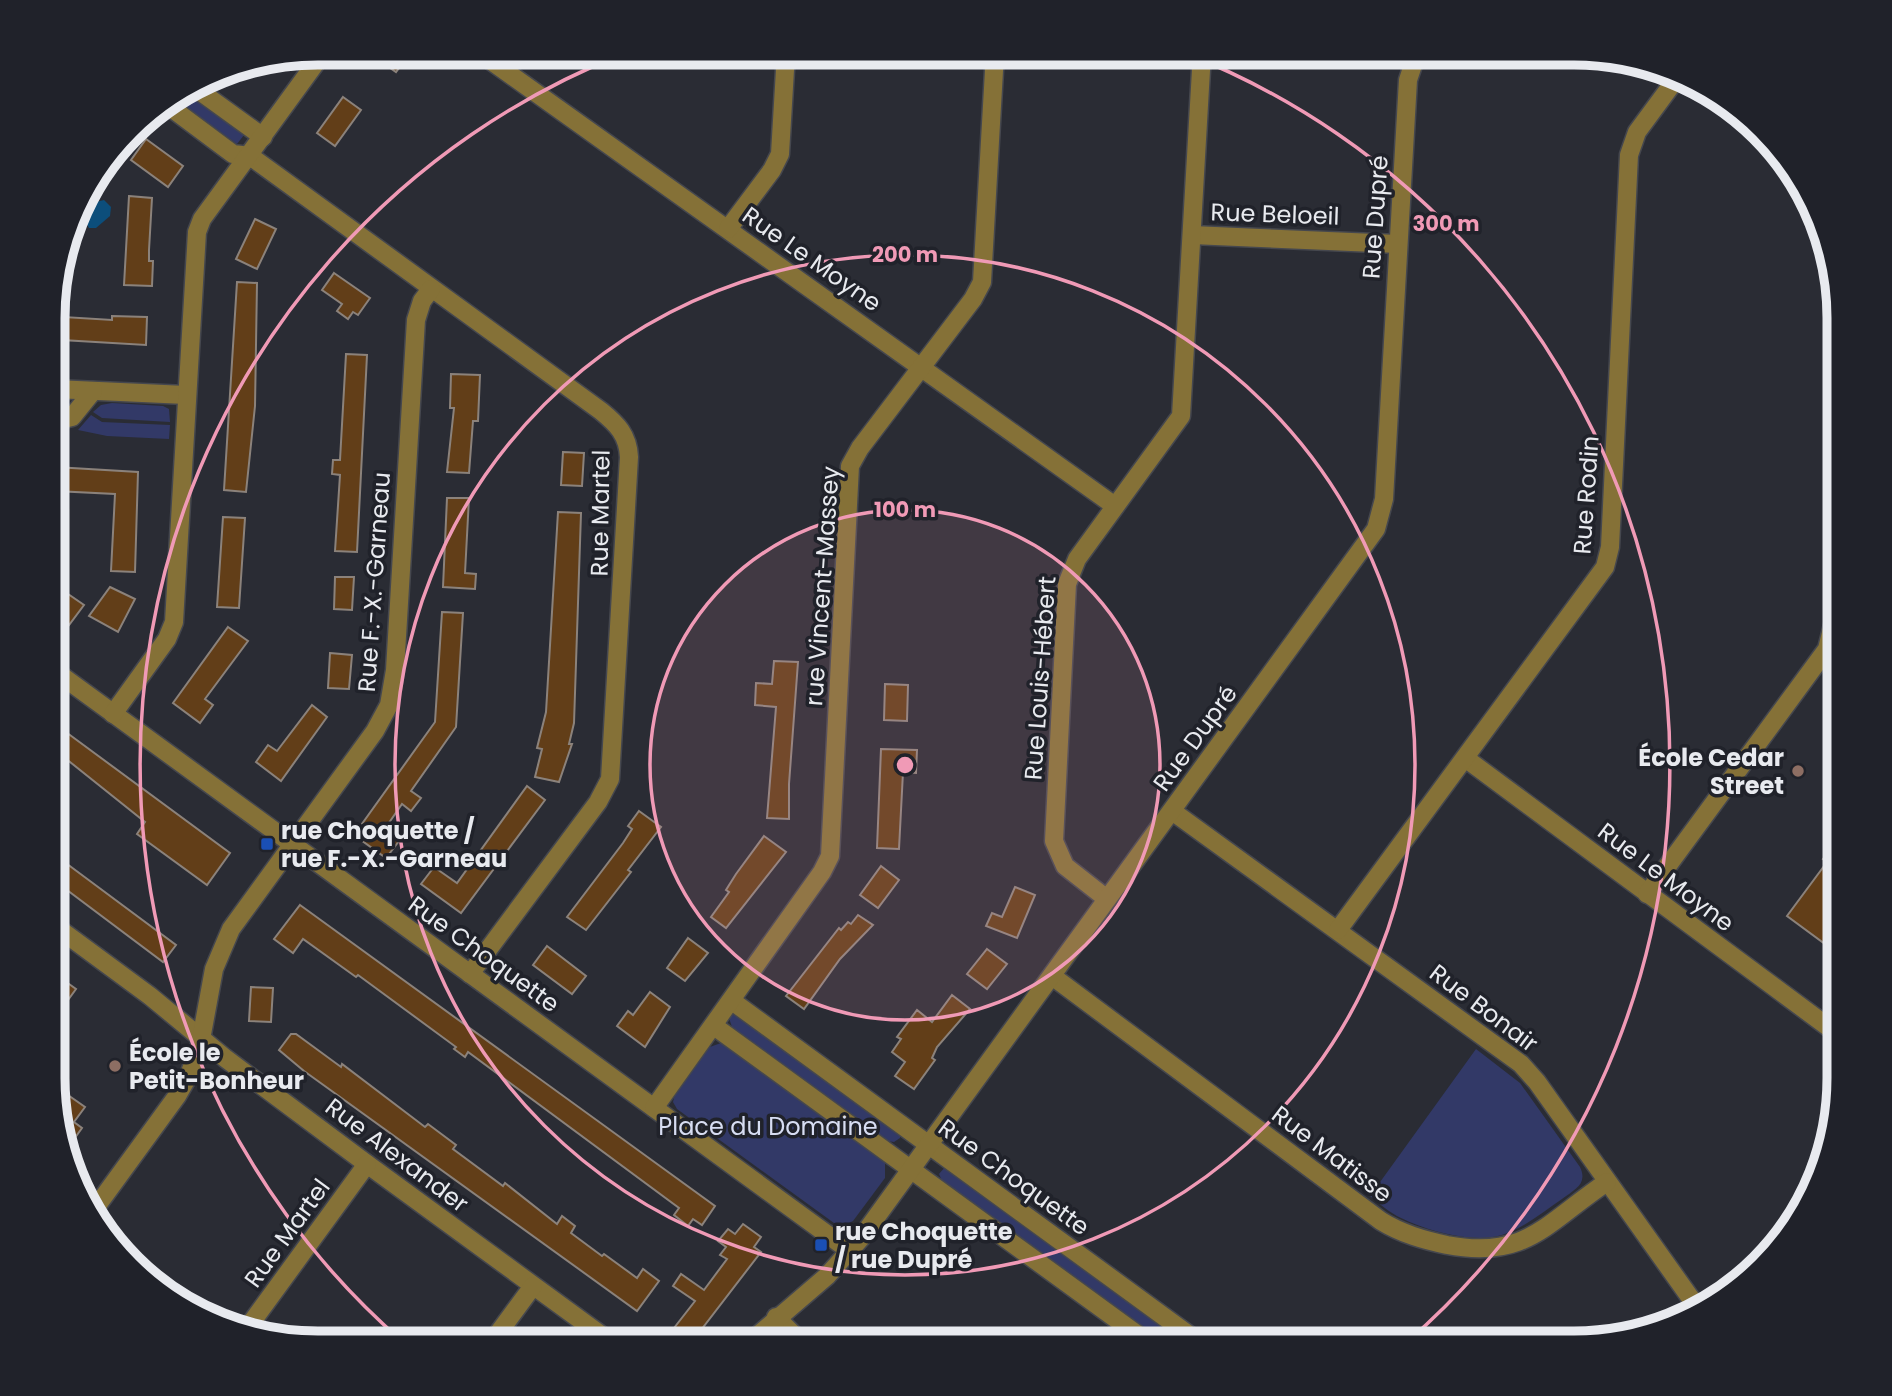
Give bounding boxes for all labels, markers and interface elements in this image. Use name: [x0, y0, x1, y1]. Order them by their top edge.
street label: Rue Dupré: [1354, 154, 1396, 280]
street label: Rue Beloeil: [1210, 195, 1340, 233]
street label: Rue Le Moyne: [736, 199, 888, 319]
text: 300 m: [1413, 209, 1479, 238]
text: 200 m: [872, 240, 938, 269]
street label: Rue Rodin: [1565, 435, 1607, 555]
street label: Rue Martel: [582, 449, 618, 577]
street label: rue Vincent-Massey: [797, 465, 847, 707]
street label: Rue F.-X.-Garneau: [350, 471, 398, 693]
text: 100 m: [874, 495, 936, 524]
street label: Rue Louis-Hébert: [1016, 575, 1064, 781]
street label: Rue Dupré: [1145, 678, 1245, 798]
place label: École Cedar Street: [1638, 741, 1784, 802]
centre of rings: [893, 753, 917, 777]
marker: École Cedar Street: [1790, 763, 1806, 779]
place label: rue Choquette / rue F.-X.-Garneau: [281, 814, 507, 875]
street label: Rue Le Moyne: [1591, 815, 1741, 939]
marker: rue Choquette / rue F.-X.-Garneau: [259, 836, 275, 852]
street label: Rue Choquette: [402, 888, 566, 1020]
street label: Rue Bonair: [1423, 956, 1545, 1060]
place label: École le Petit-Bonheur: [129, 1036, 304, 1097]
marker: École le Petit-Bonheur: [107, 1058, 123, 1074]
street label: Rue Alexander: [319, 1090, 475, 1220]
street label: Rue Matisse: [1265, 1098, 1399, 1210]
park label: Place du Domaine: [658, 1110, 878, 1143]
street label: Rue Choquette: [932, 1111, 1096, 1243]
street label: Rue Martel: [236, 1172, 338, 1294]
place label: rue Choquette / rue Dupré: [835, 1215, 1013, 1276]
marker: rue Choquette / rue Dupré: [813, 1237, 829, 1253]

